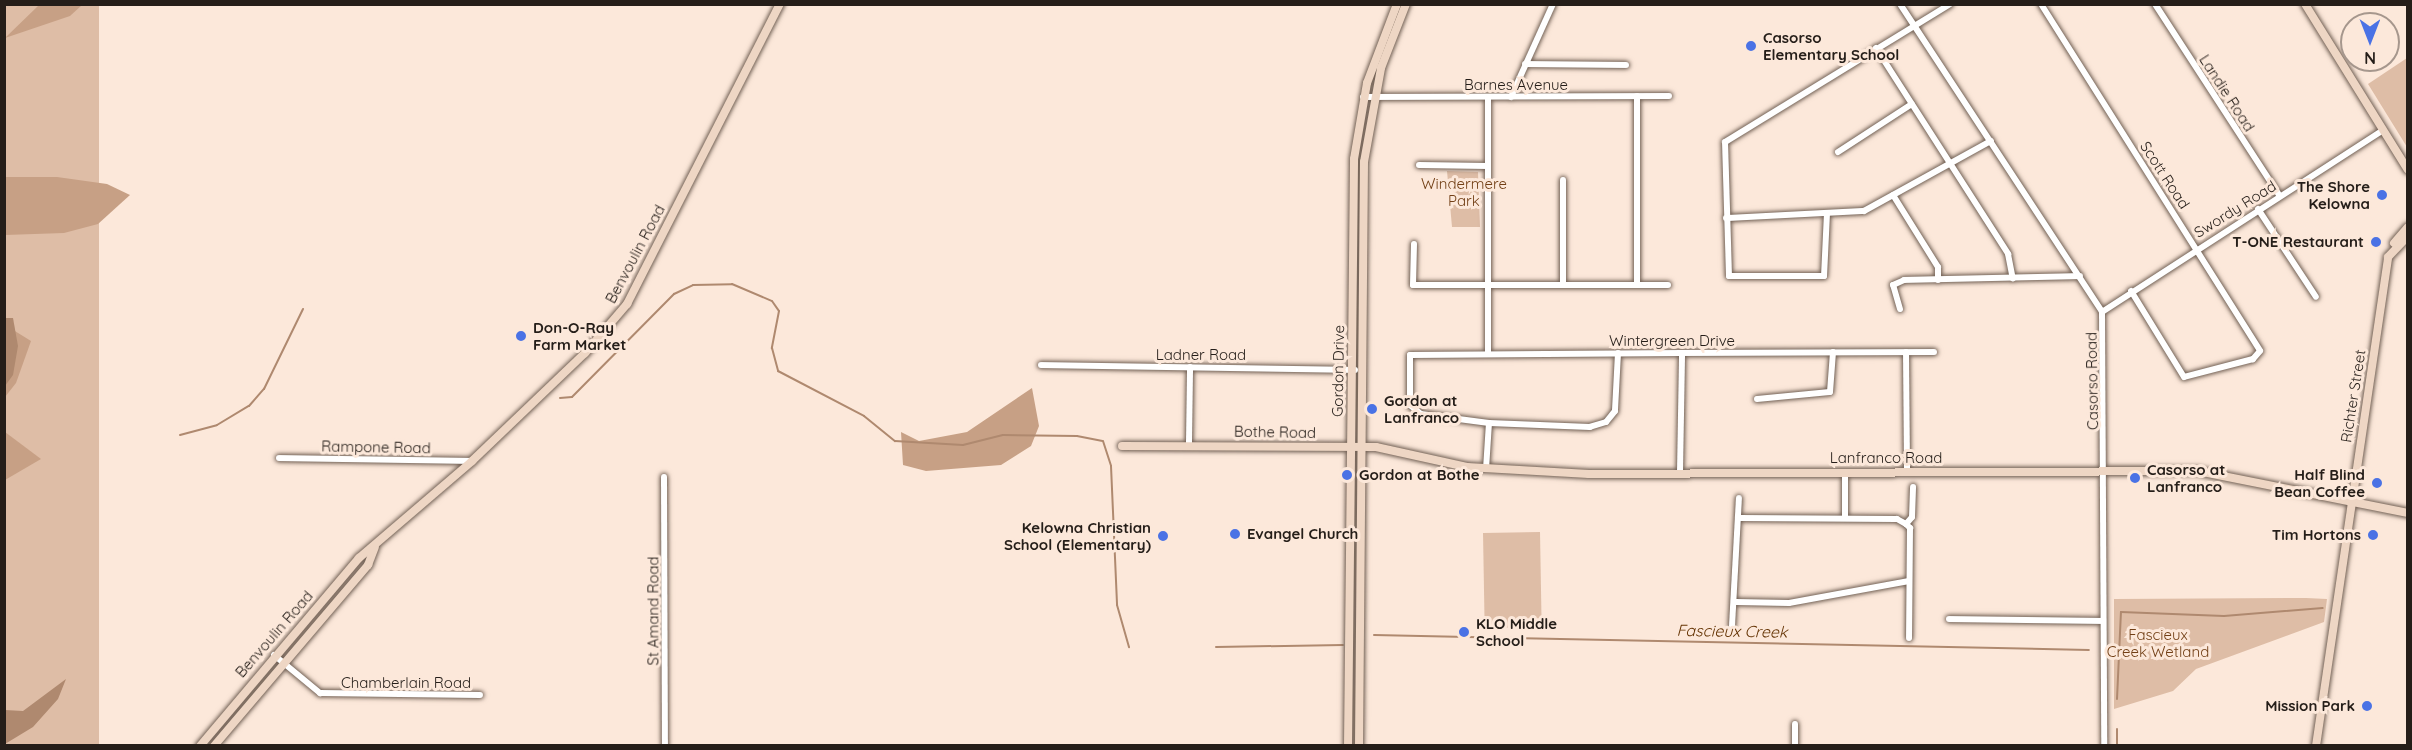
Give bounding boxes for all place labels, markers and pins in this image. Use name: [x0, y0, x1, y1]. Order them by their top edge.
place label: Casorso Elementary School: [1763, 28, 1899, 63]
marker: Casorso Elementary School: [1744, 39, 1758, 53]
place label: The Shore Kelowna: [2297, 177, 2370, 212]
marker: The Shore Kelowna: [2375, 188, 2389, 202]
place label: T-ONE Restaurant: [2232, 233, 2364, 251]
marker: T-ONE Restaurant: [2369, 235, 2383, 249]
place label: Don-O-Ray Farm Market: [533, 318, 626, 353]
marker: Don-O-Ray Farm Market: [514, 329, 528, 343]
place label: Gordon at Lanfranco: [1384, 391, 1459, 426]
marker: Gordon at Lanfranco: [1365, 402, 1379, 416]
place label: Casorso at Lanfranco: [2147, 460, 2225, 495]
place label: Half Blind Bean Coffee: [2274, 465, 2365, 500]
place label: Gordon at Bothe: [1359, 466, 1480, 484]
marker: Gordon at Bothe: [1340, 468, 1354, 482]
marker: Casorso at Lanfranco: [2128, 471, 2142, 485]
marker: Half Blind Bean Coffee: [2370, 476, 2384, 490]
place label: Kelowna Christian School (Elementary): [1004, 518, 1151, 553]
place label: Evangel Church: [1247, 525, 1358, 543]
place label: Tim Hortons: [2272, 526, 2361, 544]
marker: Evangel Church: [1228, 527, 1242, 541]
marker: Tim Hortons: [2366, 528, 2380, 542]
marker: Kelowna Christian School (Elementary): [1156, 529, 1170, 543]
place label: KLO Middle School: [1476, 614, 1557, 649]
marker: KLO Middle School: [1457, 625, 1471, 639]
place label: Mission Park: [2265, 697, 2355, 715]
marker: Mission Park: [2360, 699, 2374, 713]

